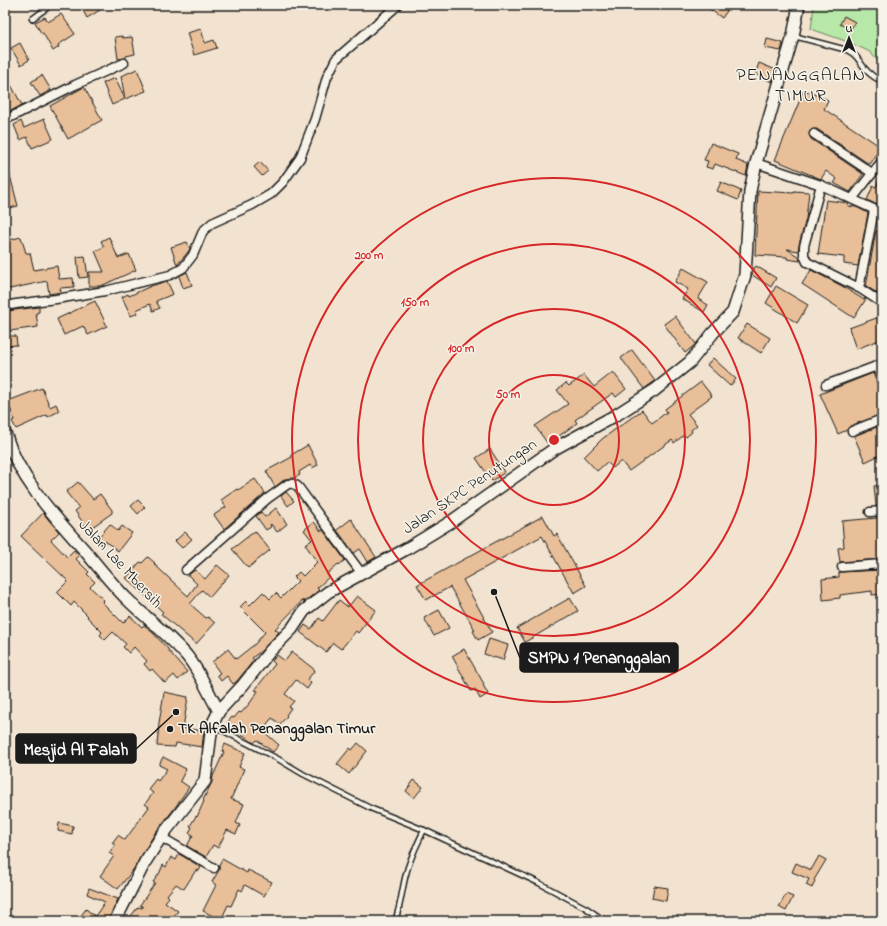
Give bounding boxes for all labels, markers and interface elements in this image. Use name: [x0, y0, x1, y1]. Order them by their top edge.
north arrow: [829, 18, 869, 58]
text: U: [846, 21, 853, 37]
district label: PENANGGALAN TIMUR: [736, 63, 866, 110]
text: 200 m: [354, 247, 384, 265]
text: 150 m: [401, 294, 430, 312]
text: 100 m: [448, 340, 475, 358]
text: 50 m: [496, 386, 521, 404]
street label: Jalan SKPC Penutungan: [398, 433, 542, 541]
centre of rings: [547, 433, 561, 447]
street label: Jalan Lae Mbersih: [72, 514, 168, 614]
callout: SMPN 1 Penanggalan: [520, 643, 678, 672]
text: SMPN 1 Penanggalan: [528, 646, 671, 673]
place label: TK Alfalah Penanggalan Timur: [178, 717, 376, 742]
marker: TK Alfalah Penanggalan Timur: [165, 724, 175, 734]
callout: Mesjid Al Falah: [16, 734, 136, 763]
text: Mesjid Al Falah: [24, 738, 128, 763]

